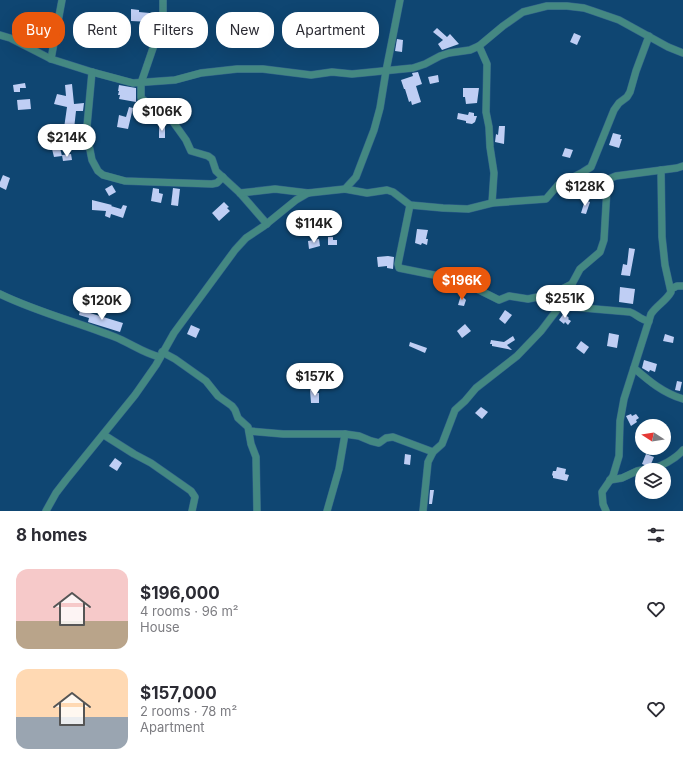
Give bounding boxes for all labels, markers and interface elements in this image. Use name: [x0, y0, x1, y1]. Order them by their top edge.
chip: Buy: [12, 12, 65, 48]
chip: Rent: [73, 12, 131, 48]
chip: Filters: [139, 12, 208, 48]
chip: New: [216, 12, 274, 48]
chip: Apartment: [282, 12, 379, 48]
pin: $106K: [134, 98, 190, 132]
text: $106K: [142, 103, 182, 119]
pin: $214K: [39, 124, 95, 158]
text: $214K: [47, 129, 87, 145]
pin: $128K: [557, 173, 613, 207]
text: $128K: [565, 178, 605, 194]
pin: $114K: [286, 210, 342, 244]
text: $114K: [295, 215, 333, 231]
pin: $196K: [434, 267, 490, 301]
text: $196K: [442, 272, 482, 288]
pin: $251K: [537, 285, 593, 319]
pin: $120K: [74, 287, 130, 321]
text: $251K: [545, 290, 585, 306]
text: $120K: [82, 292, 122, 308]
pin: $157K: [287, 363, 343, 397]
text: $157K: [295, 368, 335, 384]
north arrow: [635, 419, 671, 455]
map controls: [635, 419, 671, 499]
button: layers: [635, 463, 671, 499]
icon: filters: [645, 524, 667, 546]
text: 8 homes: [16, 525, 87, 545]
text: $196,000: [140, 583, 220, 603]
icon: home: [48, 585, 96, 633]
icon: heart: [645, 598, 667, 620]
text: 4 rooms · 96 m²: [140, 603, 239, 619]
text: House: [140, 619, 180, 635]
text: $157,000: [140, 683, 217, 703]
icon: home: [48, 685, 96, 733]
icon: heart: [645, 698, 667, 720]
text: 2 rooms · 78 m²: [140, 703, 237, 719]
text: Apartment: [140, 719, 205, 735]

